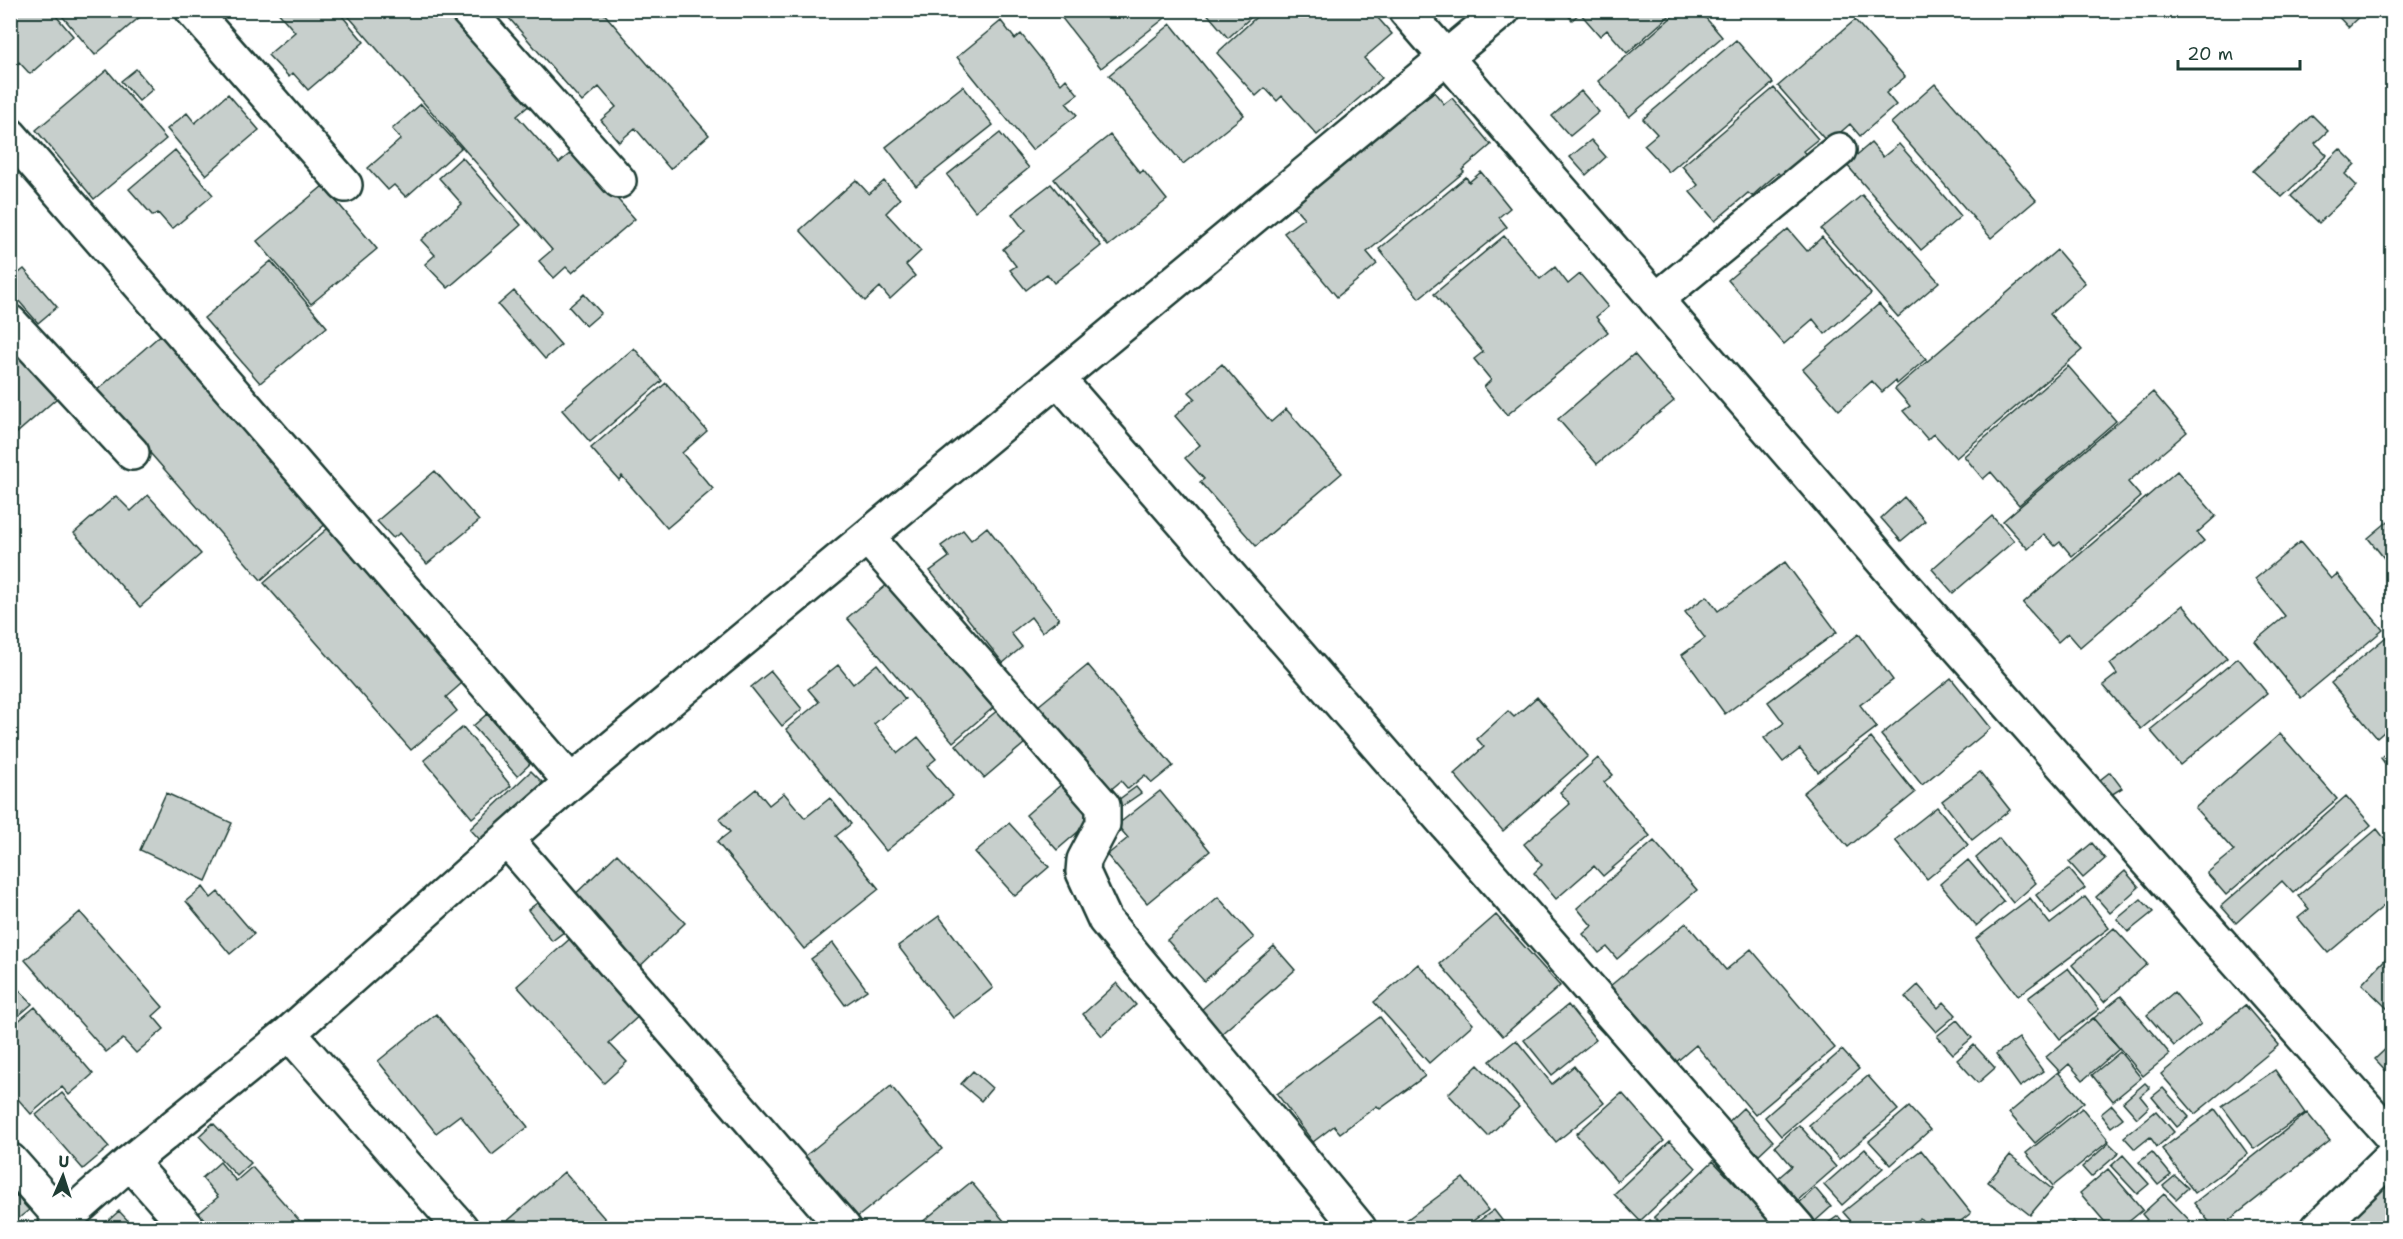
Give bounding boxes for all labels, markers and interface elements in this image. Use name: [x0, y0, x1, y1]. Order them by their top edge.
scale bar: [2178, 33, 2300, 71]
text: 20 m: [2187, 42, 2233, 66]
north arrow: [33, 1146, 93, 1206]
text: U: [58, 1151, 70, 1172]

